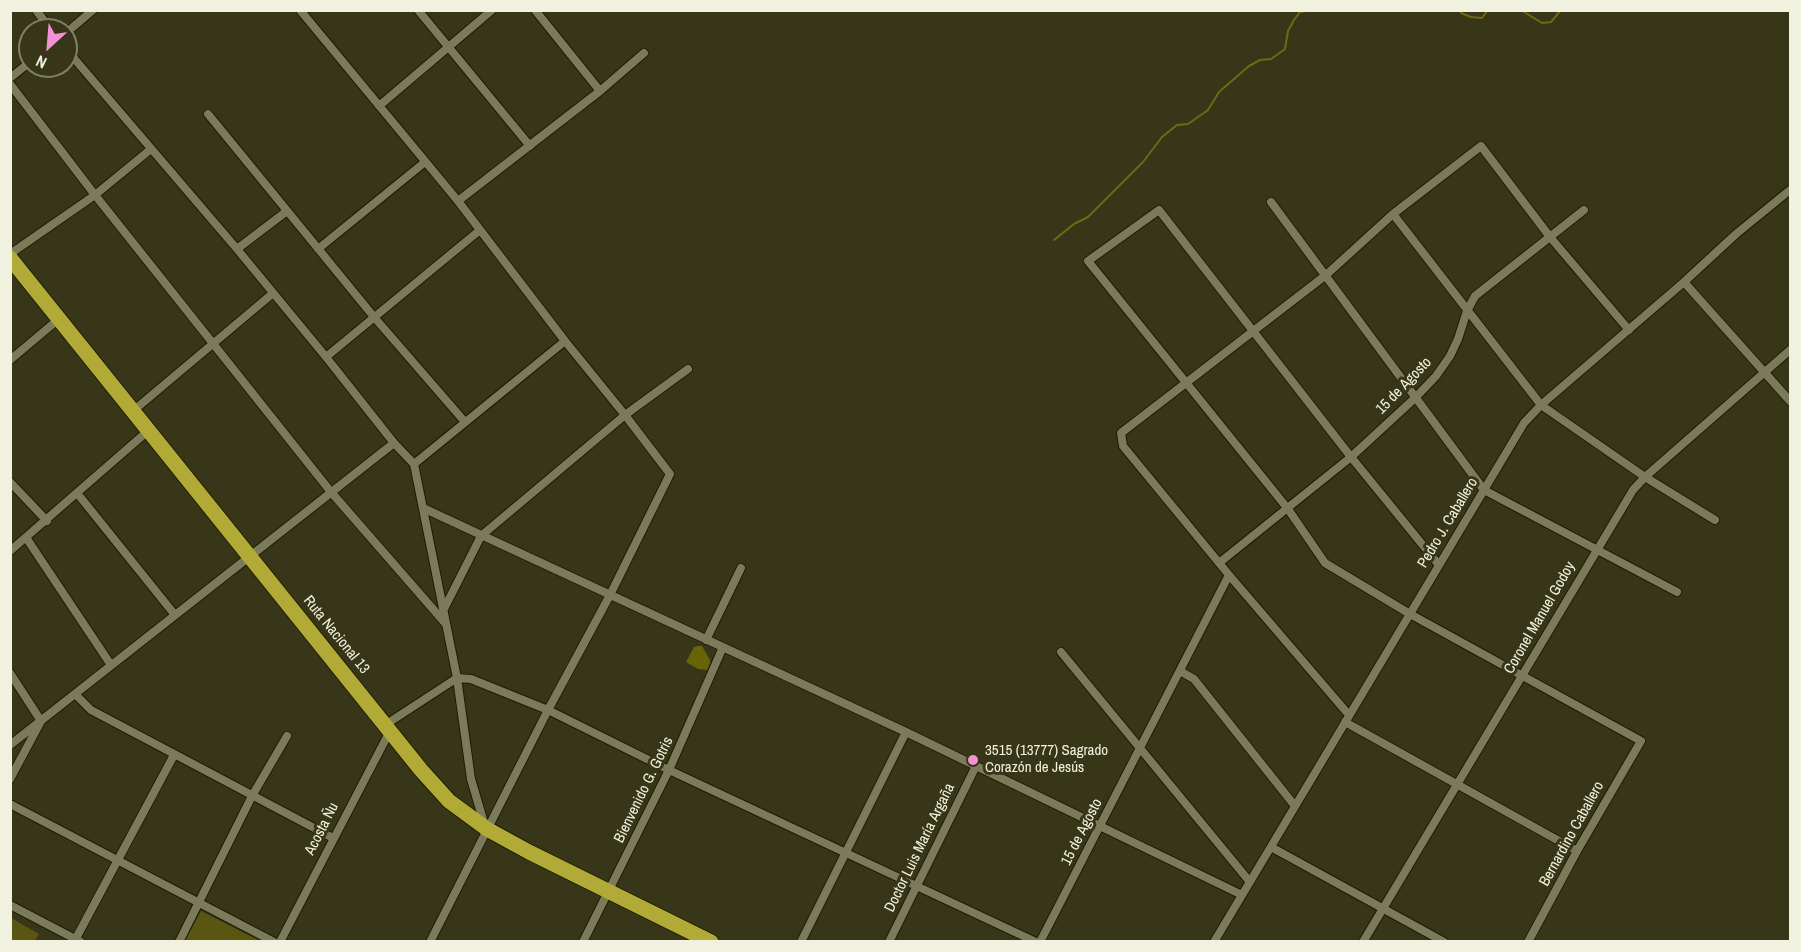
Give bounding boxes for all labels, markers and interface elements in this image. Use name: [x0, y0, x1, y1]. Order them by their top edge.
north arrow: [18, 18, 78, 78]
text: N: [32, 50, 50, 74]
street label: 15 de Agosto: [1372, 354, 1436, 418]
street label: Pedro J. Caballero: [1414, 475, 1482, 571]
street label: Coronel Manuel Godoy: [1501, 559, 1579, 677]
street label: Ruta Nacional 13: [299, 592, 373, 678]
street label: Bienvenido G. Gotris: [611, 734, 677, 846]
place label: 3515 (13777) Sagrado Corazón de Jesús: [985, 742, 1108, 777]
marker: 3515 (13777) Sagrado Corazón de Jesús: [966, 753, 980, 767]
street label: Bernardino Caballero: [1536, 779, 1608, 889]
street label: Doctor Luis María Argaña: [881, 781, 959, 915]
street label: 15 de Agosto: [1058, 796, 1106, 868]
street label: Acosta Ñu: [301, 800, 343, 858]

